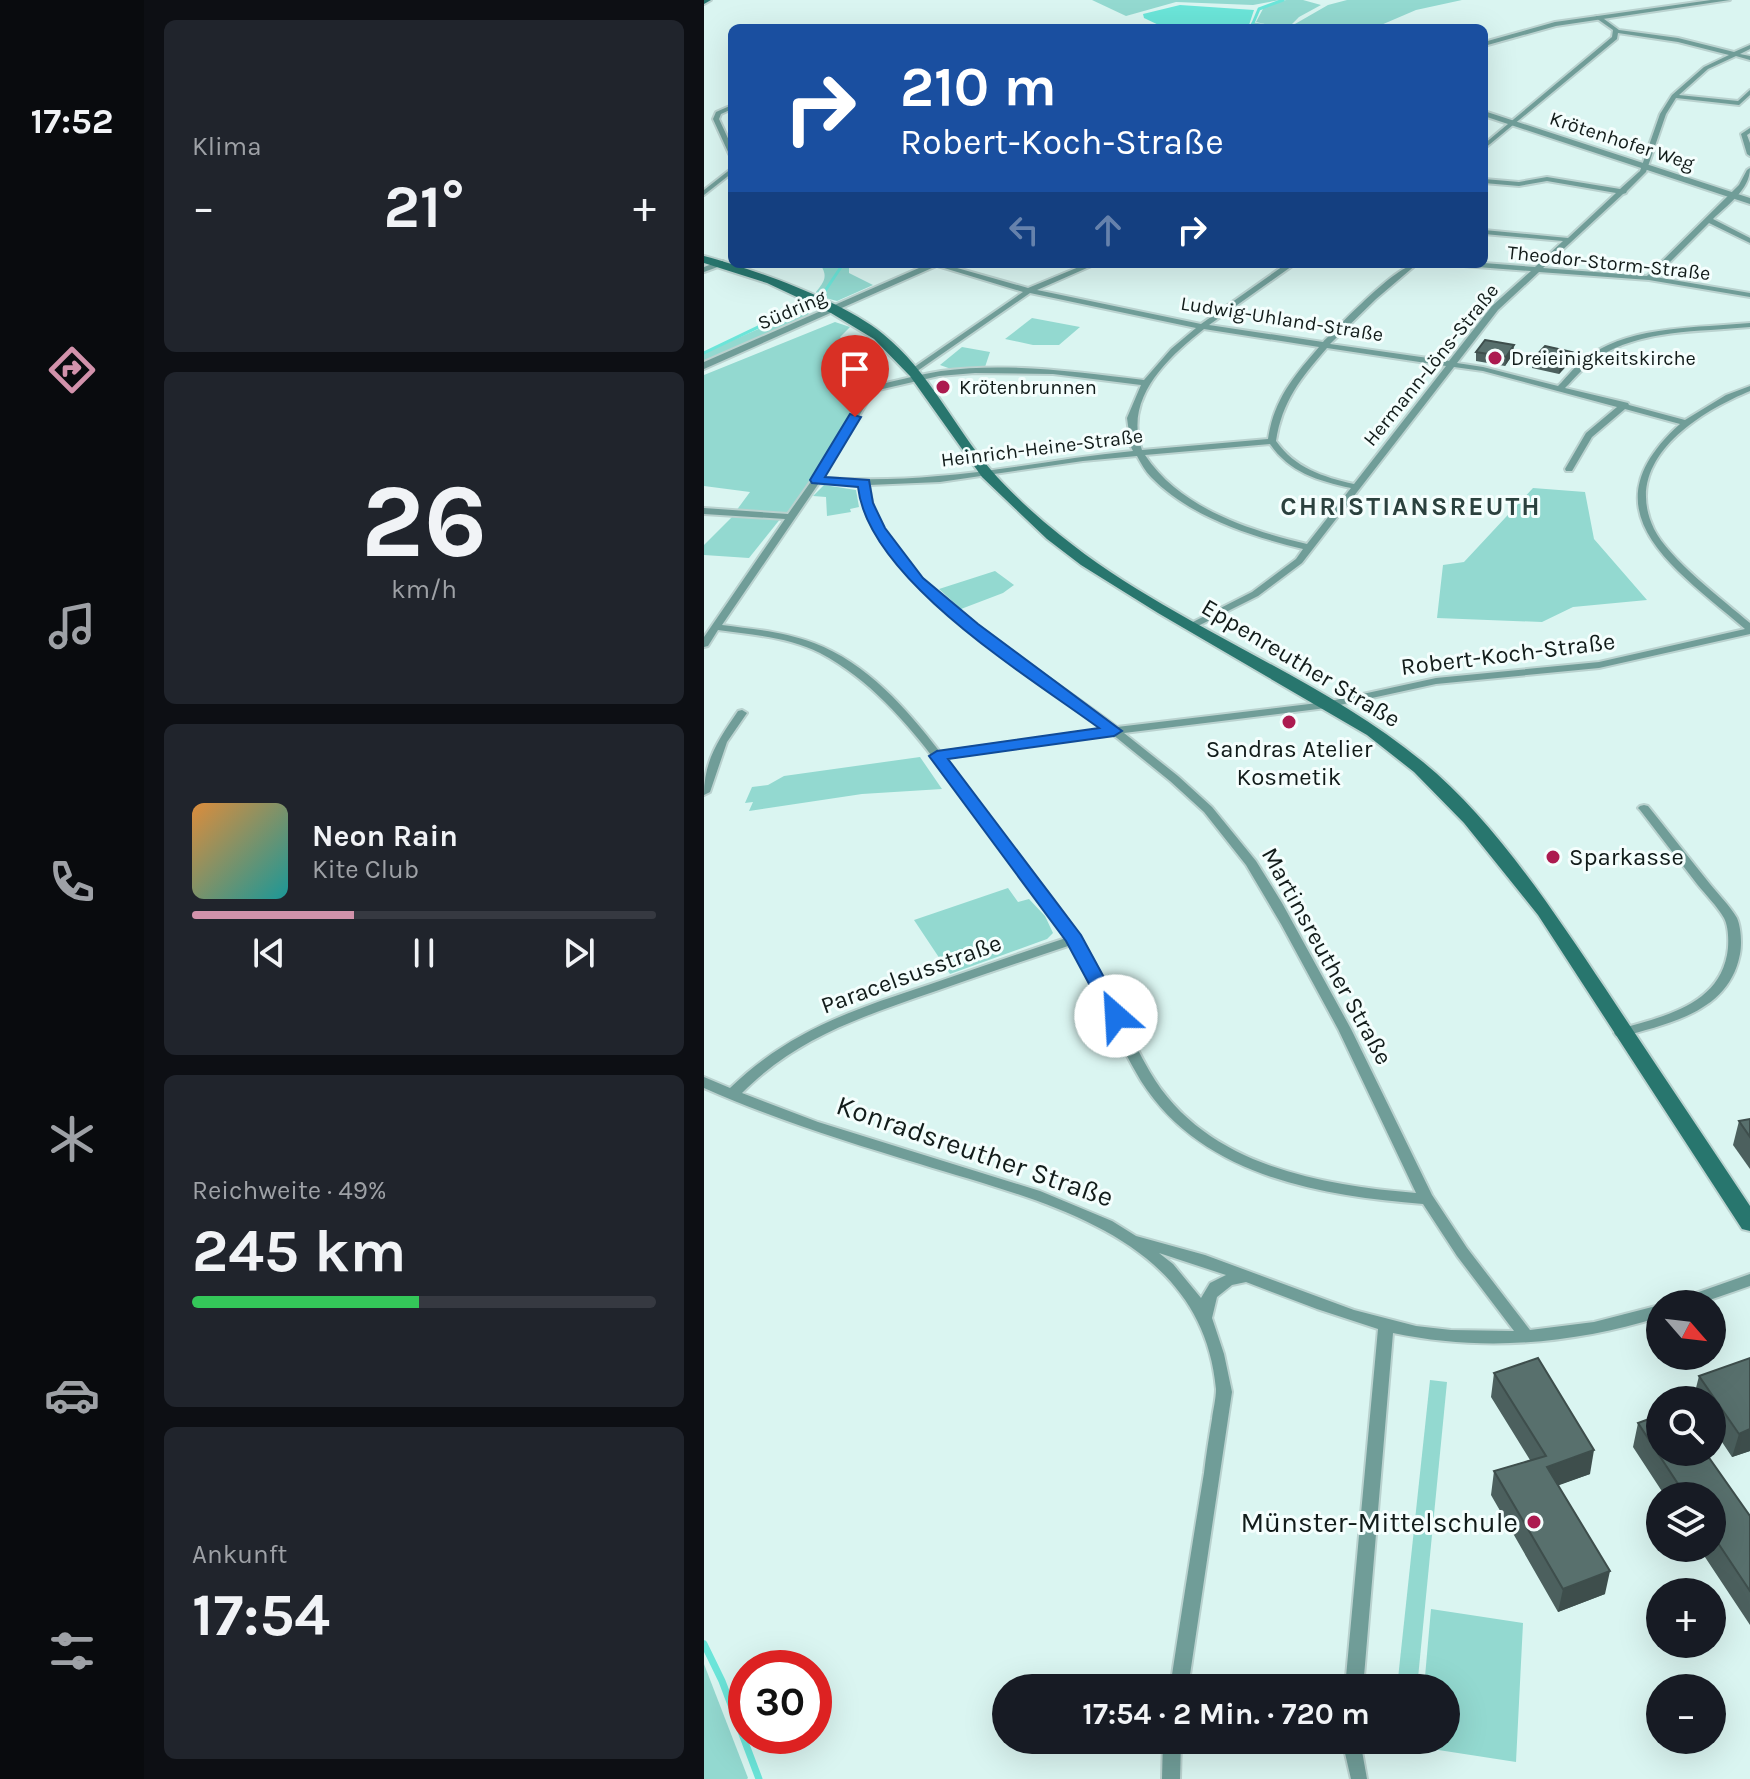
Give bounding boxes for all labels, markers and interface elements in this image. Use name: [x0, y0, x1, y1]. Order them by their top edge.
text: 210 m: [900, 54, 1057, 119]
icon: right: [768, 56, 872, 160]
text: 17:52: [30, 100, 114, 142]
street label: Krötenhofer Weg: [1547, 107, 1697, 175]
text: Robert-Koch-Straße: [900, 121, 1224, 163]
text: Klima: [192, 131, 261, 162]
text: 21°: [384, 172, 465, 242]
text: −: [192, 182, 215, 233]
text: +: [633, 182, 656, 233]
icon: left: [1002, 208, 1046, 252]
icon: ahead: [1086, 208, 1130, 252]
icon: right: [1170, 208, 1214, 252]
street label: Theodor-Storm-Straße: [1506, 241, 1712, 285]
street label: Hermann-Löns-Straße: [1359, 279, 1503, 451]
street label: Südring: [754, 285, 830, 335]
street label: Ludwig-Uhland-Straße: [1179, 292, 1385, 346]
pin: [821, 335, 889, 417]
icon: directions: [44, 342, 100, 398]
icon: arrive: [833, 347, 877, 391]
place label: Dreieinigkeitskirche: [1511, 347, 1696, 370]
marker: Dreieinigkeitskirche: [1486, 349, 1504, 367]
place label: Krötenbrunnen: [959, 376, 1097, 399]
marker: Krötenbrunnen: [934, 378, 952, 396]
street label: Heinrich-Heine-Straße: [940, 424, 1144, 472]
text: 26: [361, 461, 487, 582]
district label: CHRISTIANSREUTH: [1280, 491, 1542, 522]
text: km/h: [391, 574, 457, 605]
street label: Eppenreuther Straße: [1197, 593, 1405, 733]
icon: music: [44, 598, 100, 654]
street label: Robert-Koch-Straße: [1399, 627, 1617, 681]
marker: Sandras Atelier Kosmetik: [1280, 713, 1298, 731]
place label: Sandras Atelier Kosmetik: [1206, 735, 1373, 791]
text: Neon Rain: [312, 818, 458, 854]
street label: Martinsreuther Straße: [1256, 843, 1398, 1069]
place label: Sparkasse: [1569, 843, 1684, 871]
marker: Sparkasse: [1544, 848, 1562, 866]
icon: phone: [44, 854, 100, 910]
text: Kite Club: [312, 854, 419, 885]
street label: Paracelsusstraße: [817, 928, 1005, 1020]
icon: previous: [247, 931, 291, 975]
icon: pause: [402, 931, 446, 975]
icon: next: [557, 931, 601, 975]
position arrow: [1074, 974, 1158, 1058]
street label: Konradsreuther Straße: [832, 1088, 1118, 1214]
icon: climate: [44, 1111, 100, 1167]
text: Reichweite · 49%: [192, 1175, 387, 1206]
text: 245 km: [192, 1216, 407, 1286]
north arrow: [1646, 1290, 1726, 1370]
map controls: [1646, 1290, 1726, 1754]
icon: car: [44, 1367, 100, 1423]
button: search: [1646, 1386, 1726, 1466]
button: layers: [1646, 1482, 1726, 1562]
place label: Münster-Mittelschule: [1240, 1506, 1518, 1539]
marker: Münster-Mittelschule: [1525, 1513, 1543, 1531]
text: Ankunft: [192, 1539, 287, 1570]
button: +: [1646, 1578, 1726, 1658]
text: 17:54: [192, 1580, 330, 1650]
icon: filters: [44, 1623, 100, 1679]
speed limit sign: 30: [728, 1650, 832, 1754]
button: −: [1646, 1674, 1726, 1754]
text: 17:54 · 2 Min. · 720 m: [1082, 1696, 1370, 1732]

